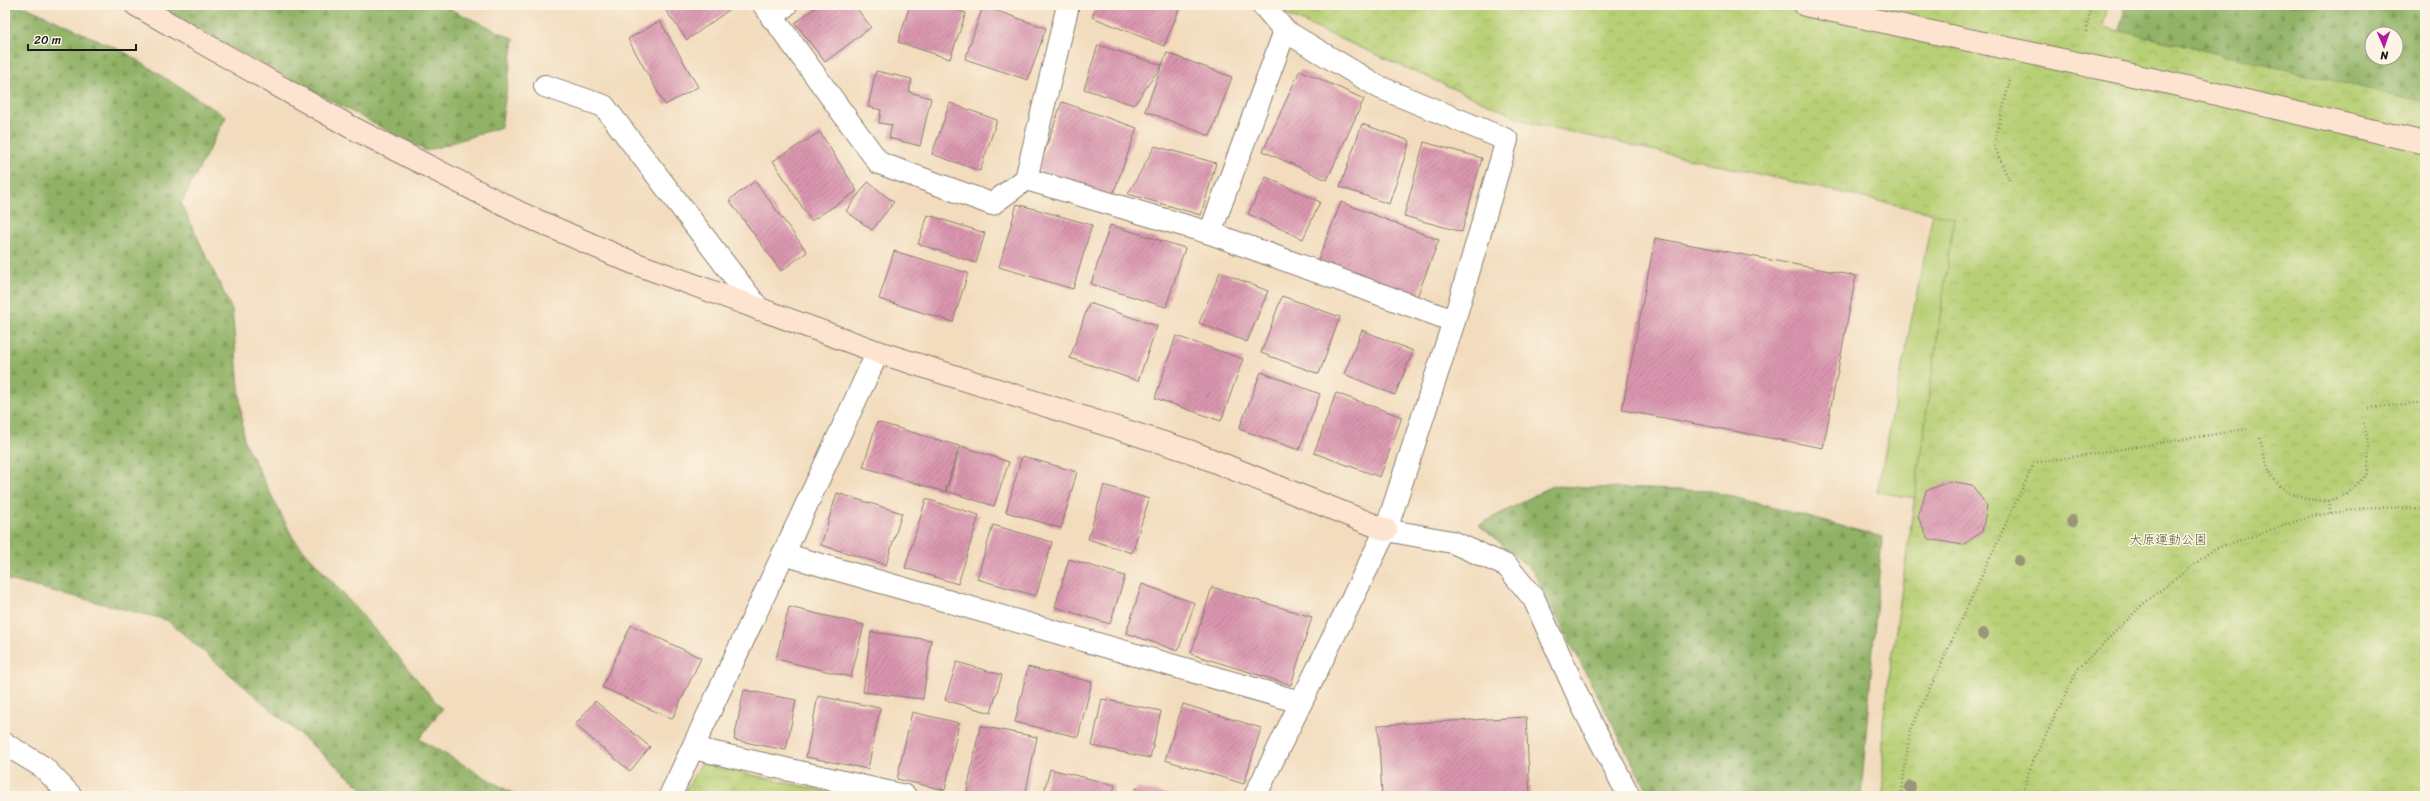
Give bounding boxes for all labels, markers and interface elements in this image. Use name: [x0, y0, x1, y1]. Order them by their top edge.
scale bar: [28, 26, 136, 52]
north arrow: [2364, 26, 2404, 66]
text: 20 m: [34, 29, 61, 51]
text: N: [2380, 46, 2389, 65]
park label: 大原運動公園: [2129, 528, 2207, 551]

